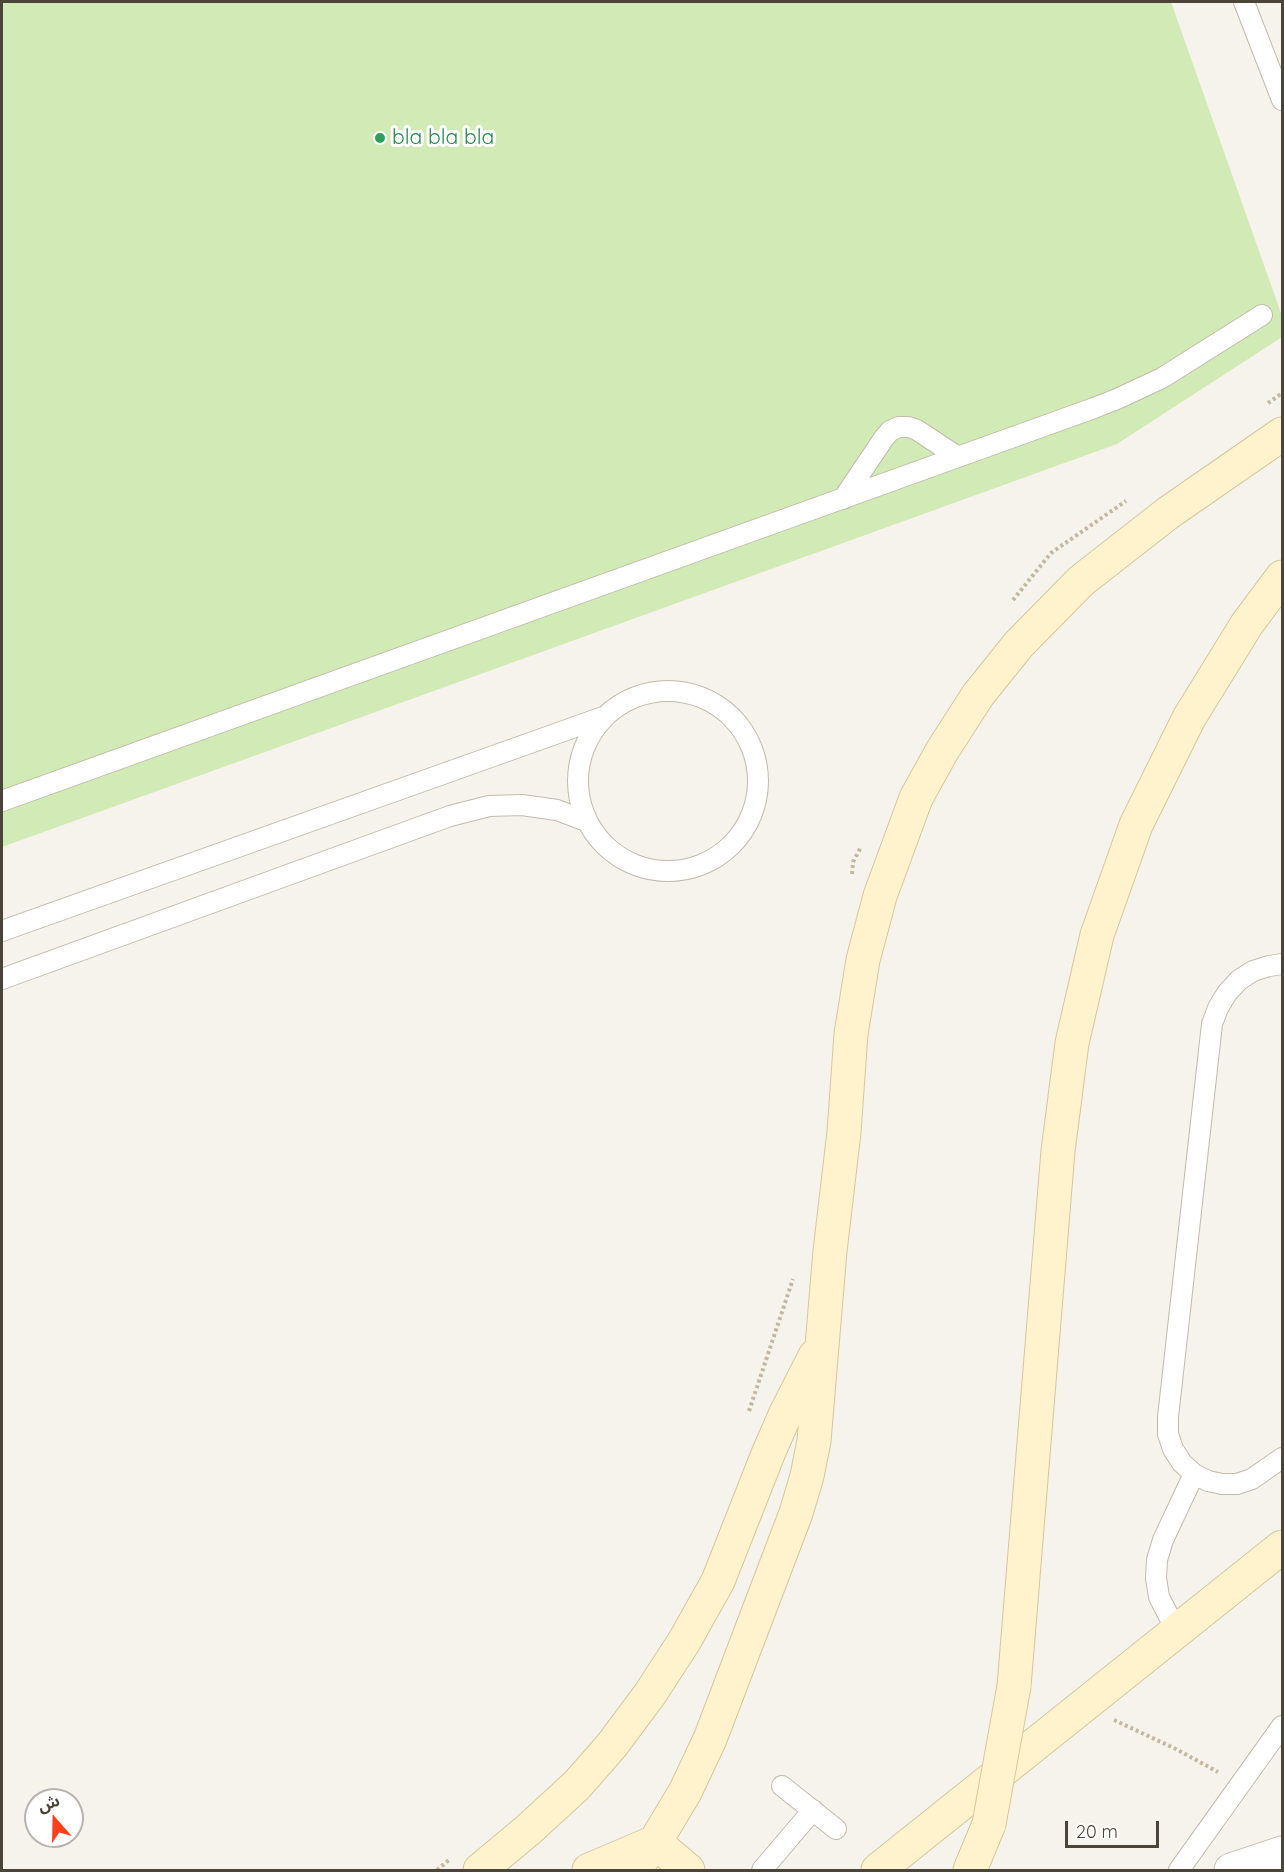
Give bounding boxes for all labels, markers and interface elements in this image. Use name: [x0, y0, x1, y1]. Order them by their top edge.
place label: bla bla bla: [392, 125, 494, 151]
marker: bla bla bla: [373, 131, 387, 145]
north arrow: [24, 1788, 84, 1848]
text: ش: [35, 1790, 62, 1816]
scale bar: [1068, 1809, 1162, 1847]
text: 20 m: [1076, 1820, 1118, 1843]

